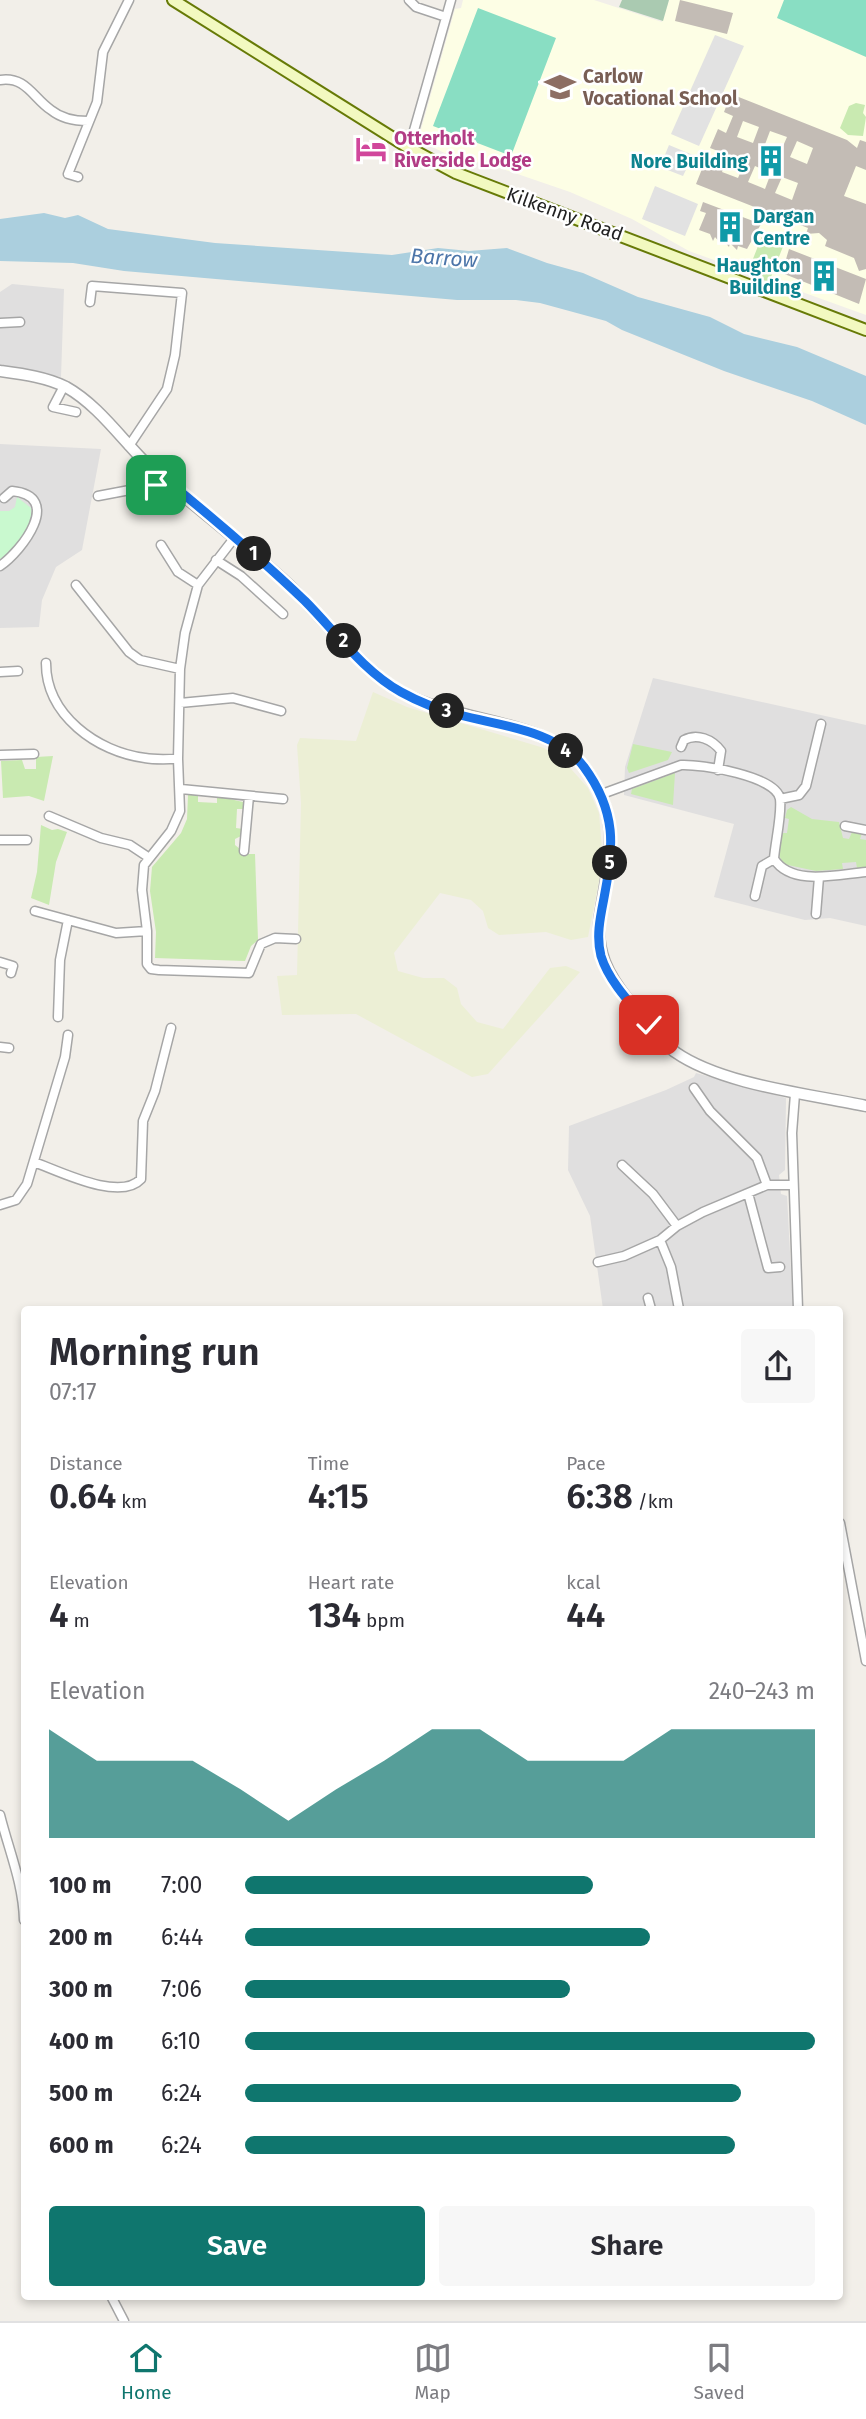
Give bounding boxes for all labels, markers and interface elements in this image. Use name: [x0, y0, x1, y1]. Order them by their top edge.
place label: Carlow Vocational School: [582, 65, 738, 110]
school or university icon: Carlow Vocational School: [543, 70, 577, 104]
place label: Otterholt Riverside Lodge: [394, 127, 532, 172]
hotel icon: Otterholt Riverside Lodge: [354, 132, 388, 166]
building icon: Nore Building: [754, 144, 788, 178]
place label: Nore Building: [631, 150, 749, 173]
street label: Kilkenny Road: [504, 182, 626, 246]
place label: Dargan Centre: [753, 205, 814, 250]
building icon: Dargan Centre: [713, 210, 747, 244]
water label: Barrow: [410, 243, 479, 273]
place label: Haughton Building: [717, 254, 802, 299]
building icon: Haughton Building: [807, 259, 841, 293]
pin: [126, 455, 186, 515]
icon: arrive: [137, 466, 175, 504]
pin: 1: [236, 536, 272, 572]
text: 1: [249, 542, 258, 565]
pin: 2: [326, 624, 362, 658]
text: 2: [339, 629, 348, 652]
pin: 3: [430, 694, 464, 728]
text: 3: [442, 699, 451, 722]
pin: 4: [548, 734, 584, 768]
text: 4: [560, 739, 571, 762]
pin: 5: [592, 846, 628, 880]
text: 5: [604, 851, 615, 874]
pin: [619, 995, 679, 1055]
icon: check: [630, 1006, 668, 1044]
text: Morning run: [49, 1329, 260, 1375]
button: share: [741, 1329, 815, 1403]
text: 07:17: [49, 1378, 96, 1406]
text: Distance: [49, 1452, 123, 1475]
text: Time: [308, 1452, 349, 1475]
text: Pace: [566, 1452, 606, 1475]
text: 0.64: [49, 1475, 116, 1517]
text: 4:15: [308, 1475, 369, 1517]
text: 6:38: [566, 1475, 633, 1517]
text: km: [116, 1490, 147, 1513]
text: /km: [633, 1490, 674, 1513]
text: Elevation: [49, 1571, 129, 1594]
text: Heart rate: [308, 1571, 394, 1594]
text: kcal: [566, 1571, 601, 1594]
text: 4: [49, 1594, 69, 1636]
text: 134: [308, 1594, 361, 1636]
text: 44: [566, 1594, 605, 1636]
text: m: [69, 1609, 90, 1632]
text: bpm: [361, 1609, 405, 1632]
text: Elevation: [49, 1677, 145, 1705]
text: 240–243 m: [709, 1677, 815, 1705]
text: 100 m: [49, 1871, 111, 1899]
text: 7:00: [161, 1871, 202, 1899]
text: 200 m: [49, 1923, 113, 1951]
text: 6:44: [161, 1923, 203, 1951]
text: 300 m: [49, 1975, 113, 2003]
text: 7:06: [161, 1975, 202, 2003]
text: 400 m: [49, 2027, 114, 2055]
text: 6:10: [161, 2027, 201, 2055]
text: 500 m: [49, 2079, 113, 2107]
text: 6:24: [161, 2079, 202, 2107]
text: 600 m: [49, 2131, 114, 2159]
text: 6:24: [161, 2131, 202, 2159]
button: Save: [49, 2206, 425, 2286]
button: Share: [439, 2206, 815, 2286]
tab: Home: [121, 2339, 172, 2404]
tab: Map: [414, 2339, 452, 2404]
tab: Saved: [694, 2339, 745, 2404]

